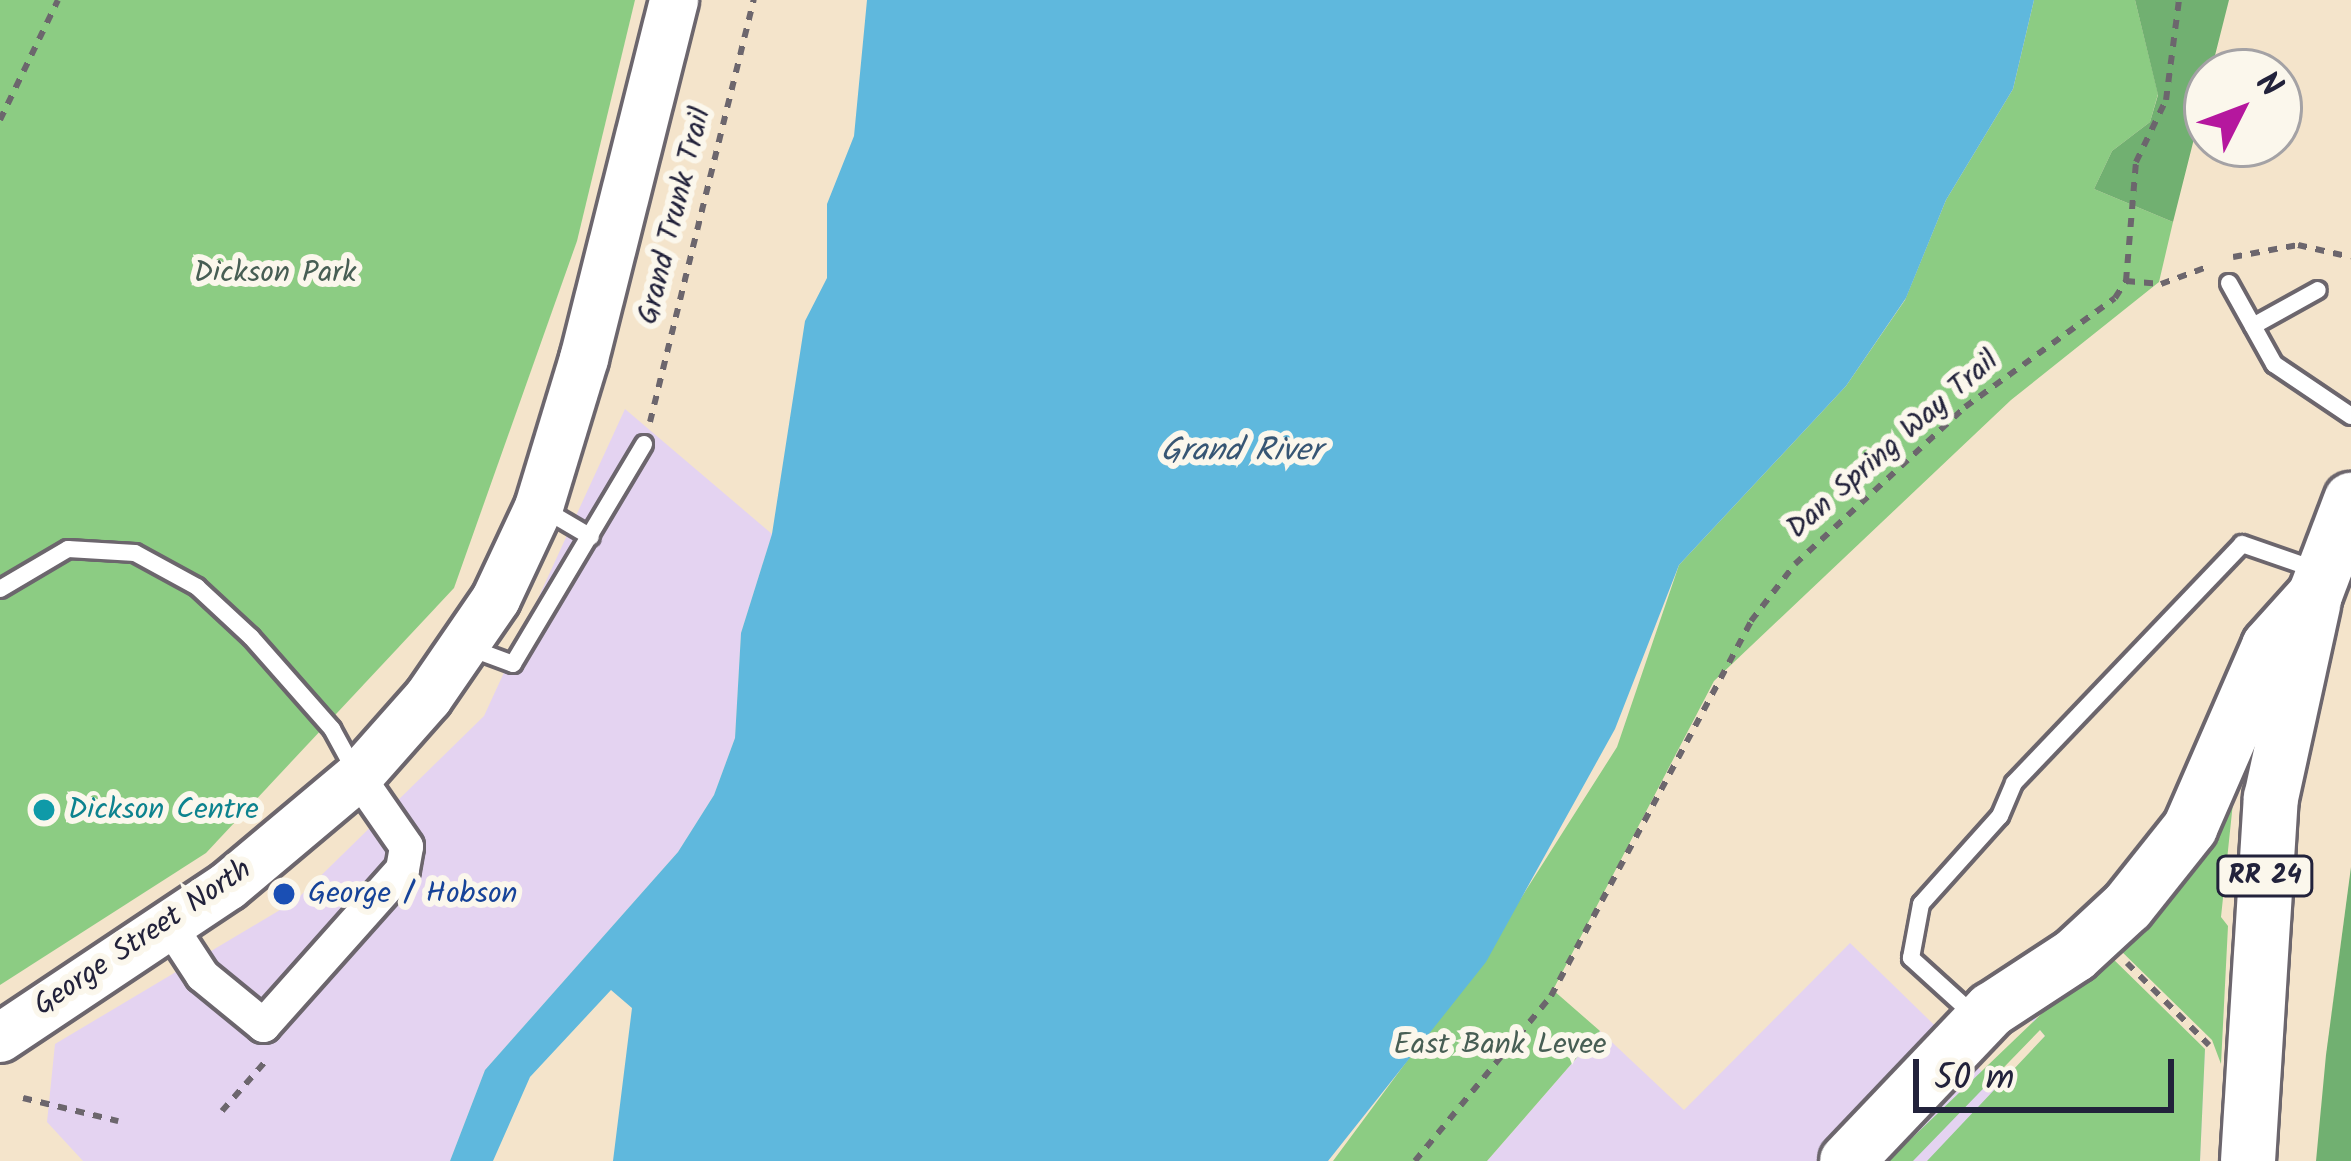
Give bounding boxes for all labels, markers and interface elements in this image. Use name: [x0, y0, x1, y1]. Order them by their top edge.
north arrow: [2183, 48, 2303, 168]
text: N: [2241, 60, 2295, 111]
street label: Grand Trunk Trail: [631, 104, 719, 328]
park label: Dickson Park: [194, 255, 356, 291]
street label: Dan Spring Way Trail: [1780, 343, 2006, 547]
water label: Grand River: [1161, 432, 1321, 472]
place label: Dickson Centre: [68, 792, 259, 828]
marker: Dickson Centre: [31, 797, 57, 823]
street label: George Street North: [27, 852, 259, 1024]
road number: RR 24: [2214, 855, 2316, 897]
place label: George / Hobson: [308, 876, 518, 912]
marker: George / Hobson: [271, 881, 297, 907]
park label: East Bank Levee: [1394, 1027, 1606, 1063]
scale bar: [1919, 1035, 2180, 1109]
text: 50 m: [1934, 1051, 2014, 1108]

